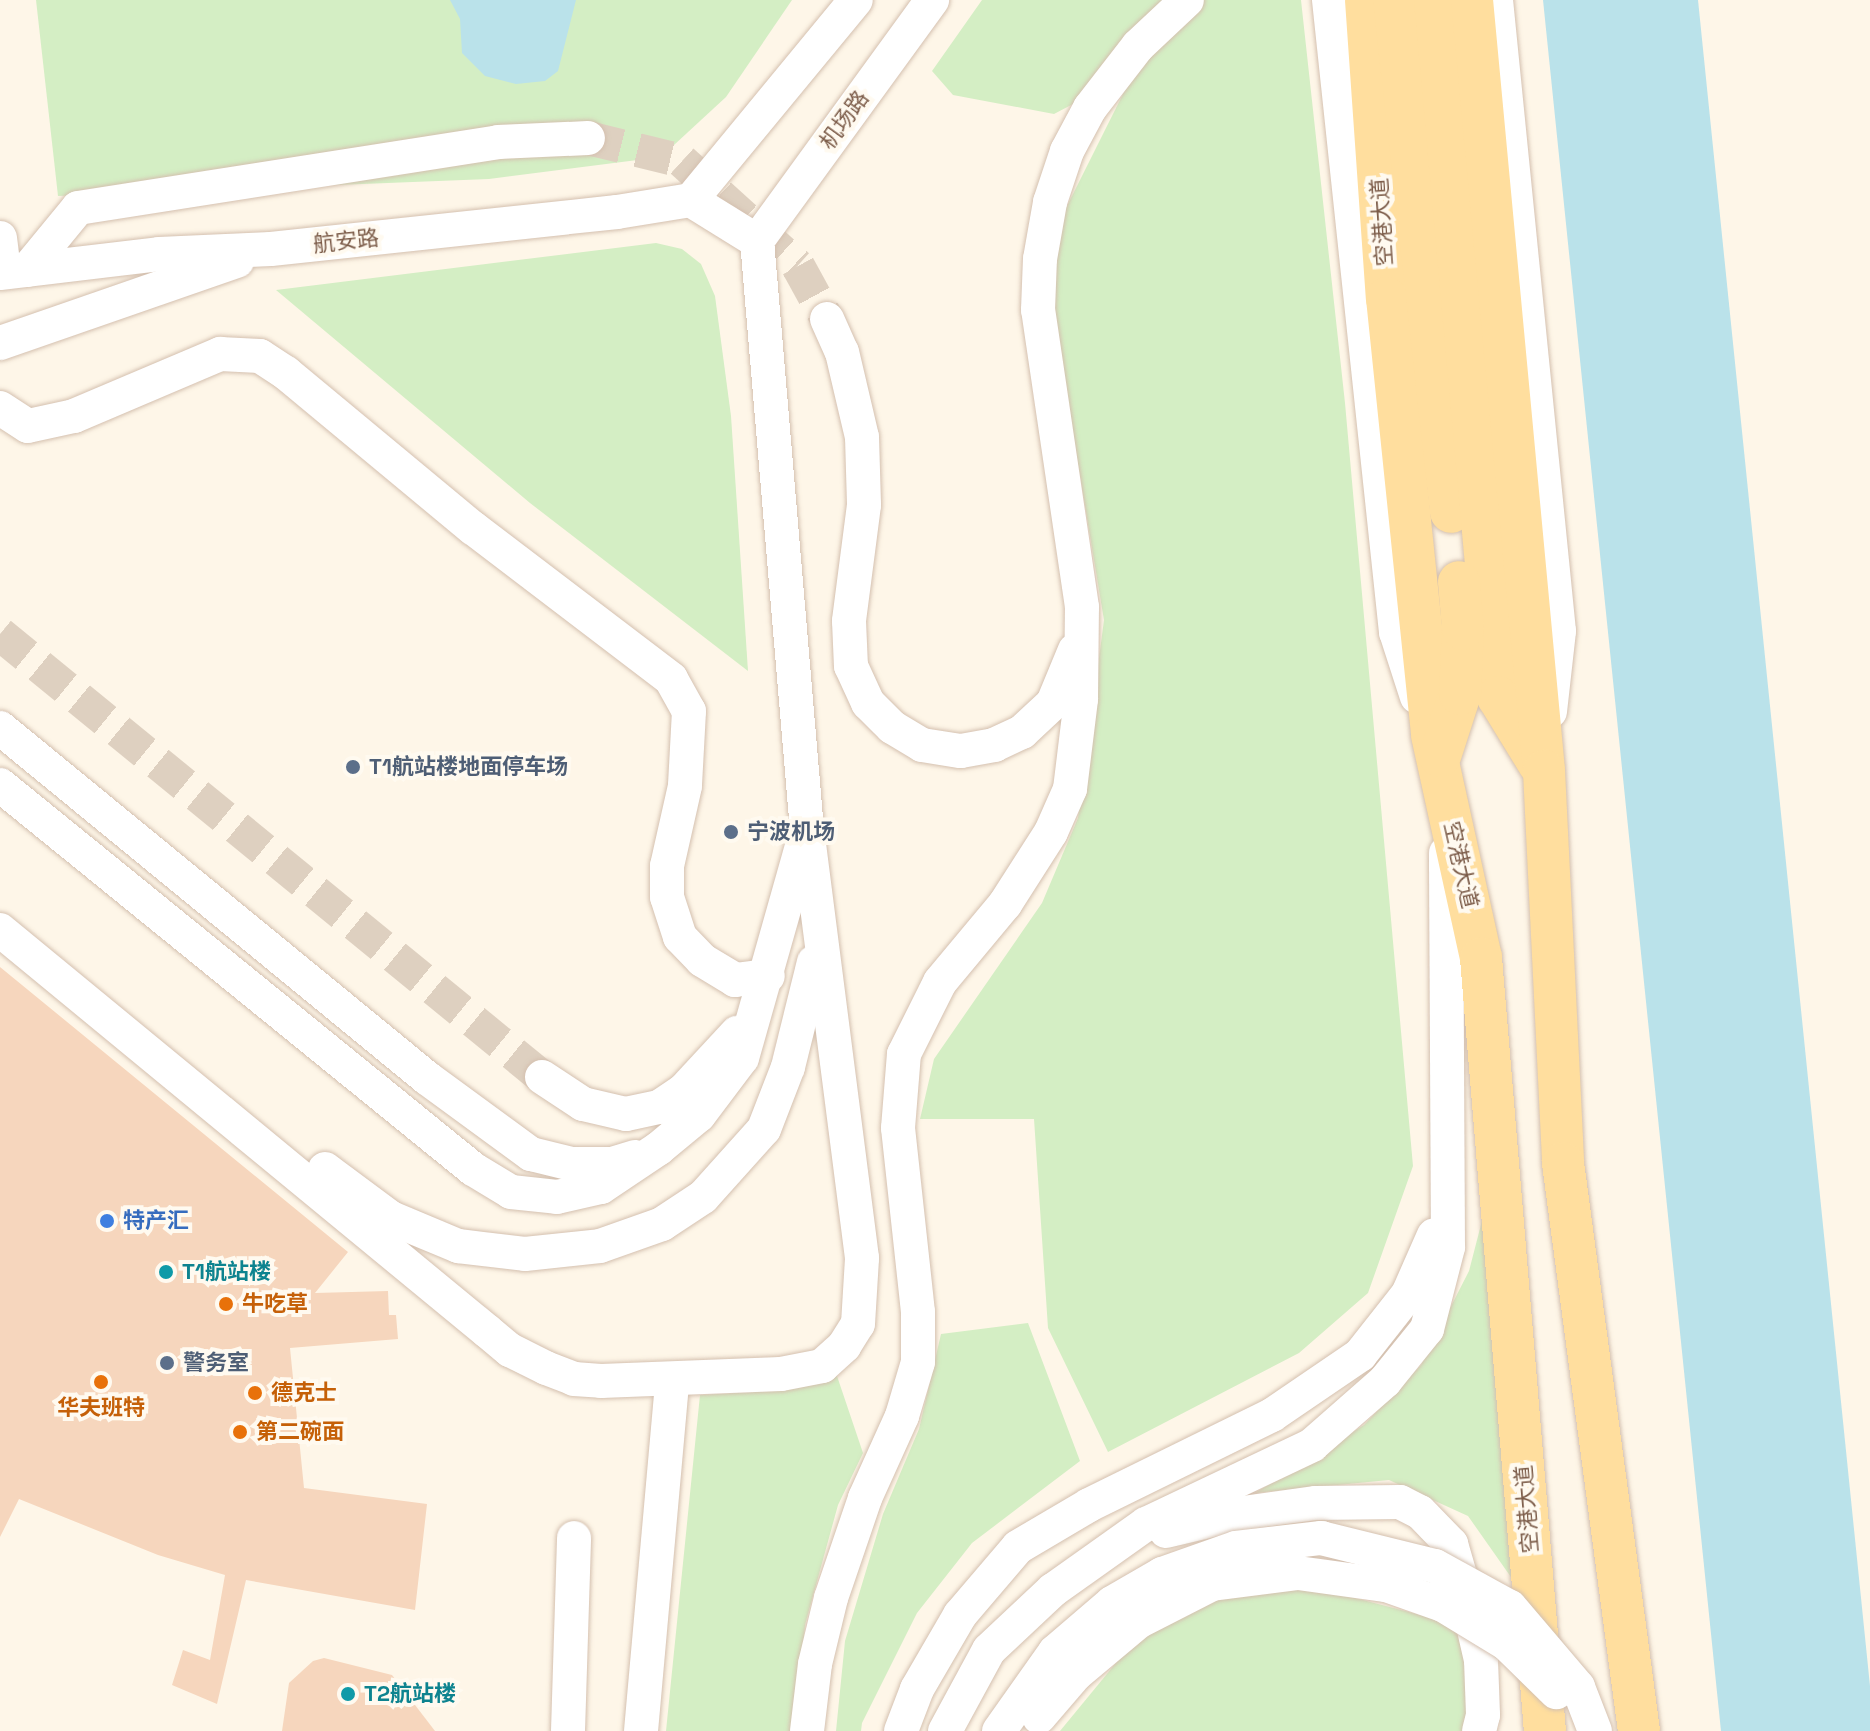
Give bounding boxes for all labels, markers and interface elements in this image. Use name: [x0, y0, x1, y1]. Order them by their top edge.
street label: 机场路: [814, 86, 874, 154]
street label: 空港大道: [1366, 177, 1398, 267]
street label: 航安路: [312, 224, 380, 258]
place label: T1航站楼地面停车场: [369, 754, 568, 780]
marker: T1航站楼地面停车场: [344, 758, 362, 776]
place label: 宁波机场: [747, 819, 835, 845]
street label: 空港大道: [1438, 819, 1484, 911]
marker: 宁波机场: [722, 823, 740, 841]
place label: 特产汇: [123, 1208, 189, 1234]
marker: 特产汇: [98, 1212, 116, 1230]
place label: T1航站楼: [182, 1259, 271, 1285]
marker: T1航站楼: [157, 1263, 175, 1281]
place label: 牛吃草: [242, 1291, 308, 1317]
marker: 牛吃草: [217, 1295, 235, 1313]
place label: 警务室: [183, 1350, 249, 1376]
marker: 警务室: [158, 1354, 176, 1372]
marker: 华夫班特: [92, 1373, 110, 1391]
place label: 德克士: [271, 1380, 337, 1406]
marker: 德克士: [246, 1384, 264, 1402]
place label: 华夫班特: [57, 1395, 145, 1421]
place label: 第二碗面: [256, 1419, 344, 1445]
marker: 第二碗面: [231, 1423, 249, 1441]
street label: 空港大道: [1510, 1464, 1544, 1554]
place label: T2航站楼: [364, 1681, 456, 1707]
marker: T2航站楼: [339, 1685, 357, 1703]

